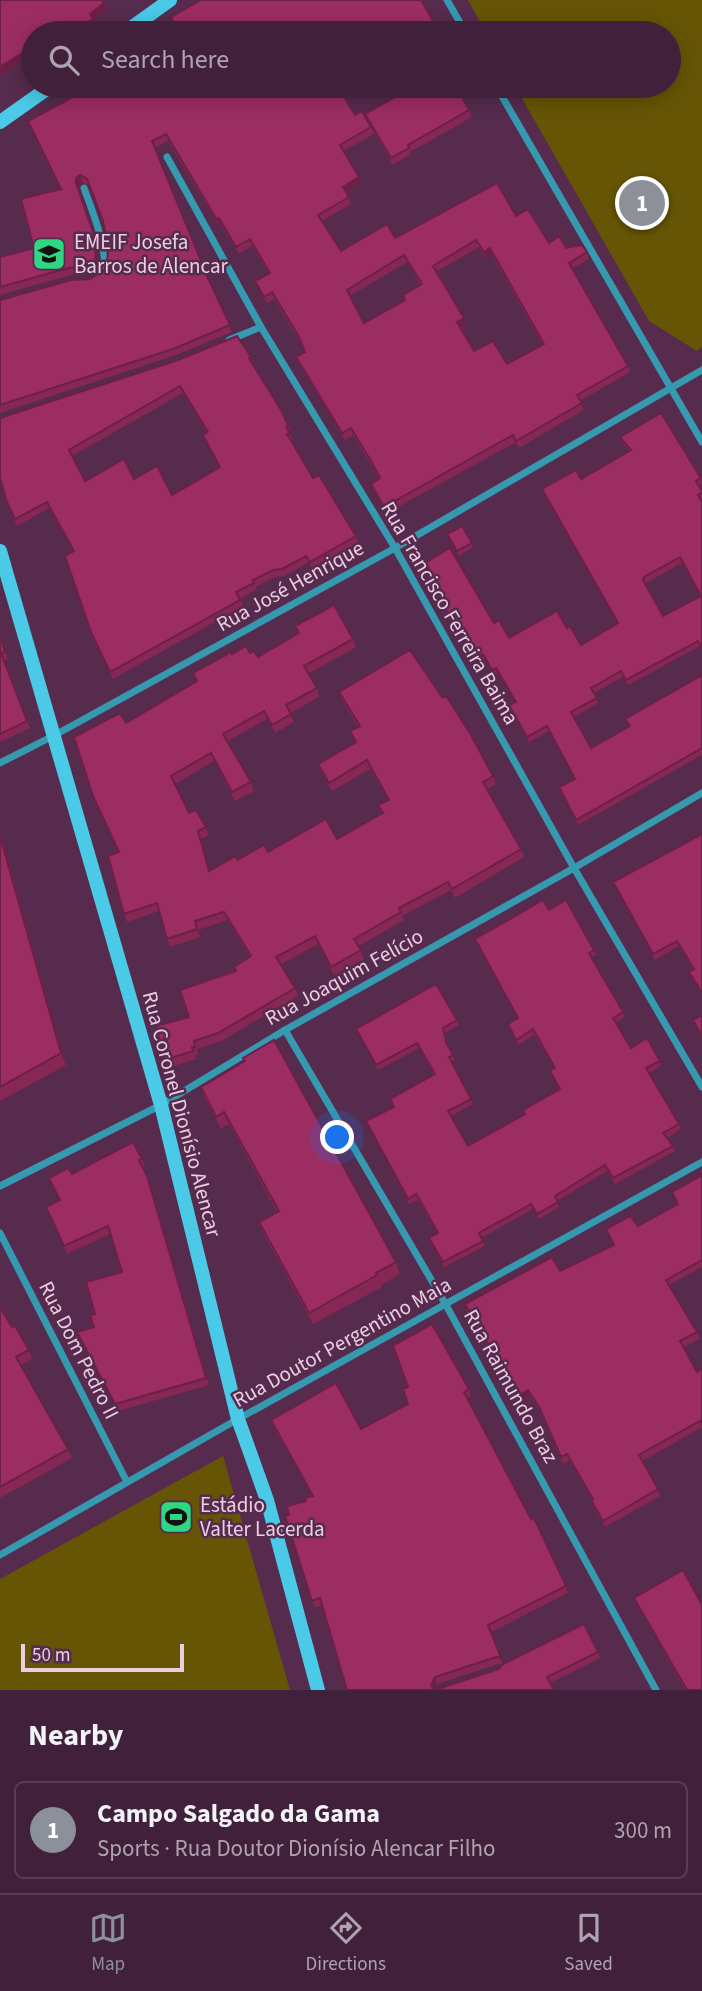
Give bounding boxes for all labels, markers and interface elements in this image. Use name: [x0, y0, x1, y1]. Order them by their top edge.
search box: [21, 21, 681, 98]
icon: search: [45, 41, 83, 79]
text: Search here: [101, 41, 229, 78]
pin: 1: [619, 177, 665, 229]
place label: EMEIF Josefa Barros de Alencar: [74, 227, 229, 281]
school or university icon: EMEIF Josefa Barros de Alencar: [30, 235, 68, 273]
street label: Rua Francisco Ferreira Baima: [374, 496, 526, 730]
street label: Rua José Henrique: [211, 533, 369, 639]
street label: Rua Joaquim Felício: [259, 921, 429, 1033]
street label: Rua Coronel Dionísio Alencar: [135, 988, 229, 1241]
your location: [320, 1120, 354, 1154]
street label: Rua Doutor Pergentino Maia: [227, 1269, 457, 1415]
street label: Rua Dom Pedro II: [31, 1276, 127, 1424]
street label: Rua Raimundo Braz: [456, 1304, 566, 1469]
place label: Estádio Valter Lacerda: [200, 1490, 325, 1544]
sports icon: Estádio Valter Lacerda: [157, 1498, 195, 1536]
scale bar: [21, 1641, 184, 1673]
text: 50 m: [32, 1642, 70, 1669]
text: Nearby: [28, 1714, 123, 1757]
text: Campo Salgado da Gama: [97, 1795, 380, 1832]
text: 1: [47, 1814, 59, 1847]
text: 300 m: [614, 1814, 672, 1847]
text: Sports · Rua Doutor Dionísio Alencar Filho: [97, 1832, 496, 1865]
tab: Map: [89, 1909, 127, 1978]
tab: Directions: [306, 1909, 386, 1978]
tab: Saved: [564, 1909, 613, 1978]

